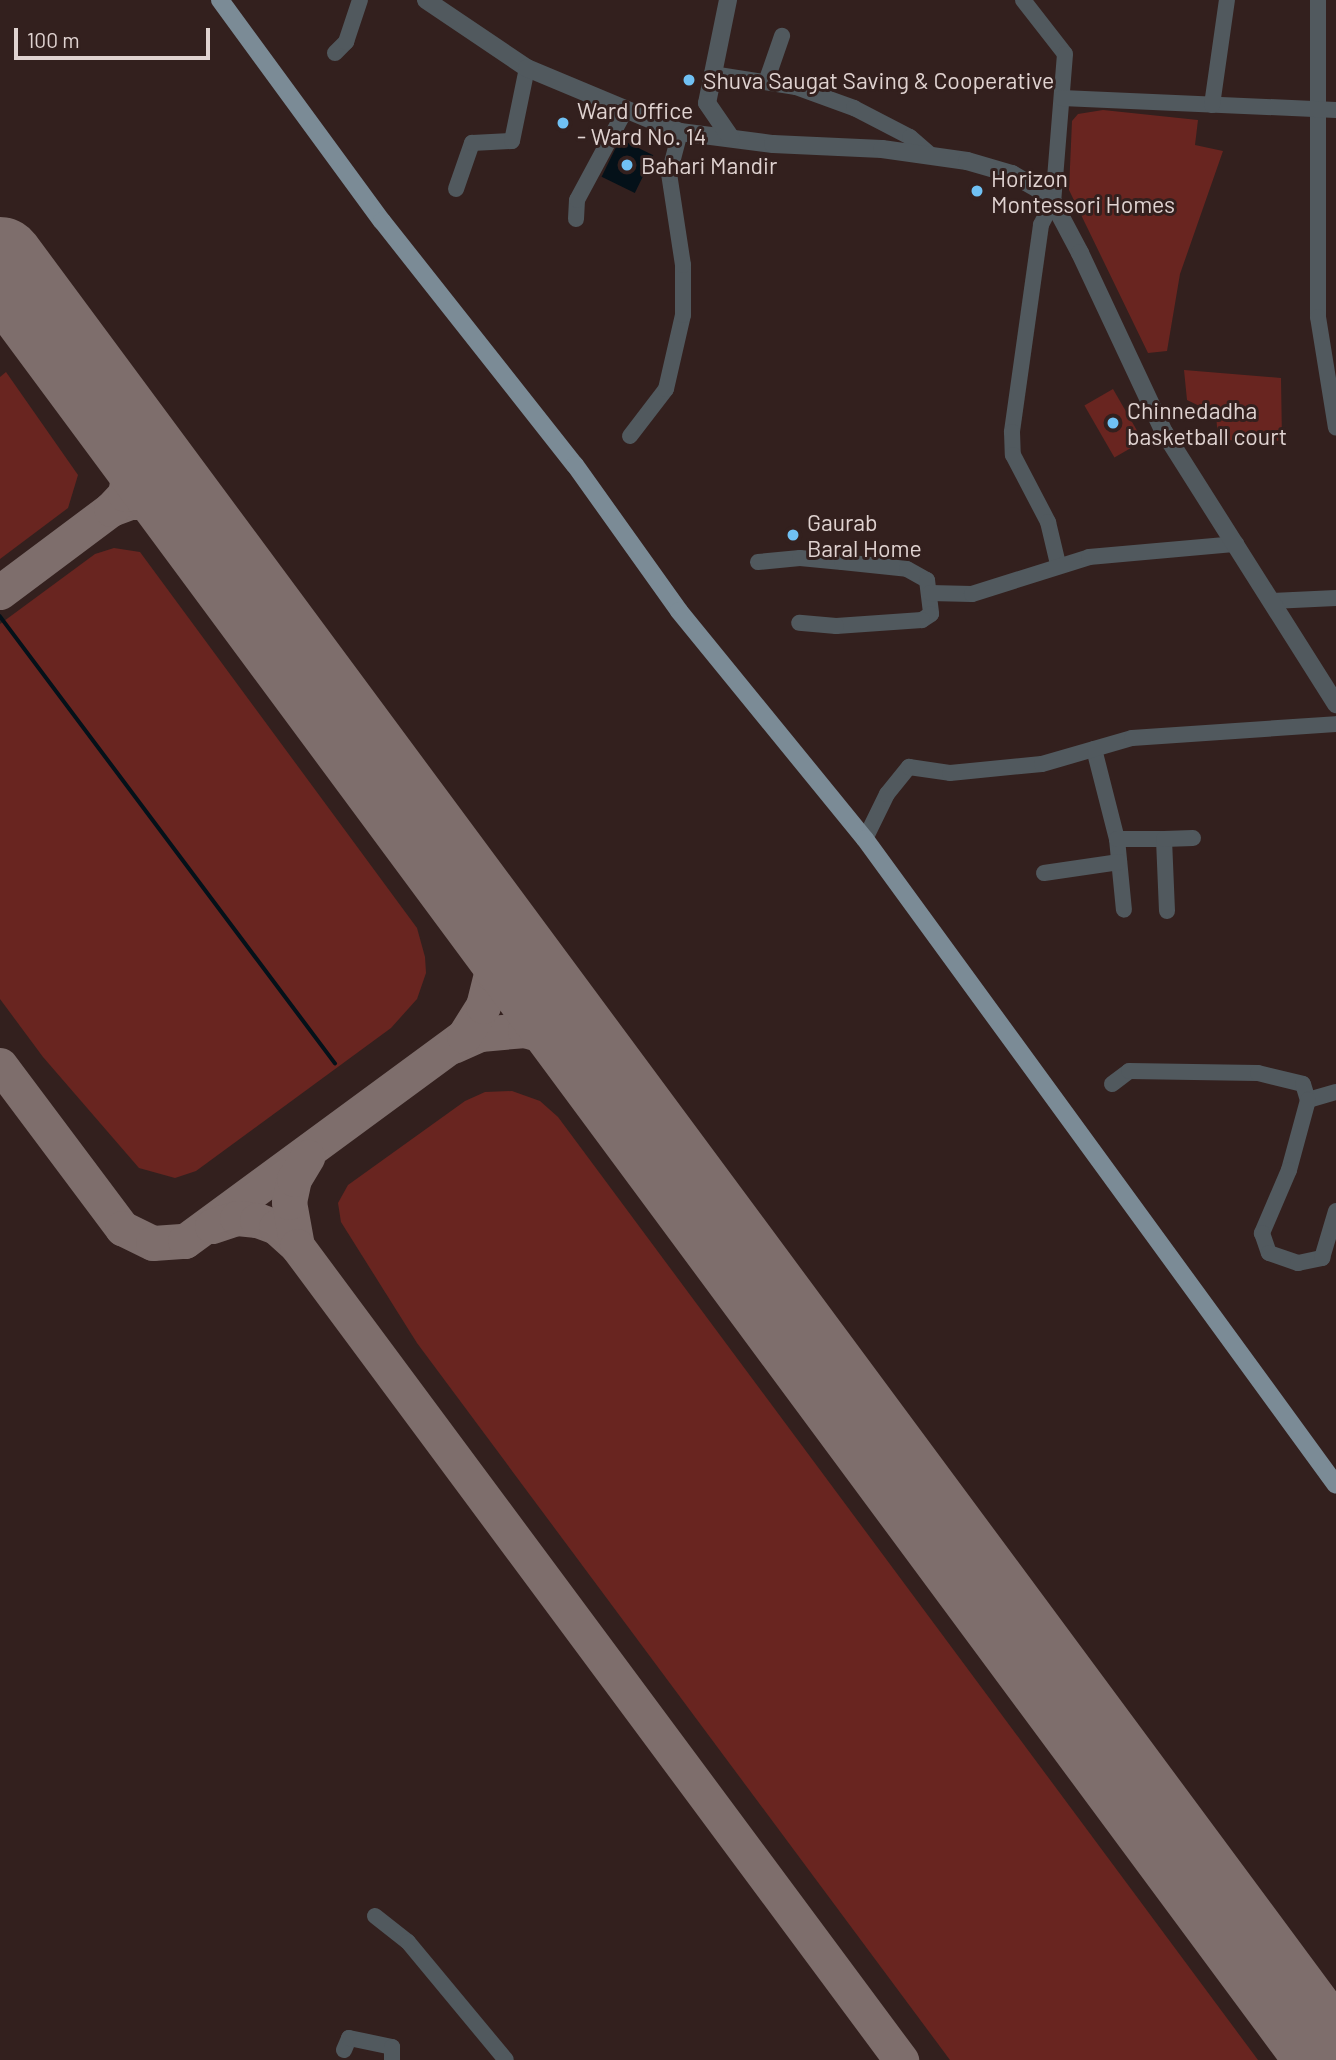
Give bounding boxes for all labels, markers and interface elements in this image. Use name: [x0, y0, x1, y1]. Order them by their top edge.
scale bar: [18, 14, 214, 58]
text: 100 m: [27, 27, 80, 52]
place label: Shuva Saugat Saving & Cooperative: [703, 66, 1054, 94]
marker: Shuva Saugat Saving & Cooperative: [681, 72, 697, 88]
place label: Ward Office - Ward No. 14: [577, 96, 707, 150]
marker: Ward Office - Ward No. 14: [555, 115, 571, 131]
place label: Bahari Mandir: [641, 151, 777, 179]
marker: Bahari Mandir: [619, 157, 635, 173]
place label: Horizon Montessori Homes: [991, 164, 1175, 218]
marker: Horizon Montessori Homes: [969, 183, 985, 199]
place label: Chinnedadha basketball court: [1127, 396, 1287, 450]
marker: Chinnedadha basketball court: [1105, 415, 1121, 431]
place label: Gaurab Baral Home: [807, 508, 922, 562]
marker: Gaurab Baral Home: [785, 527, 801, 543]

